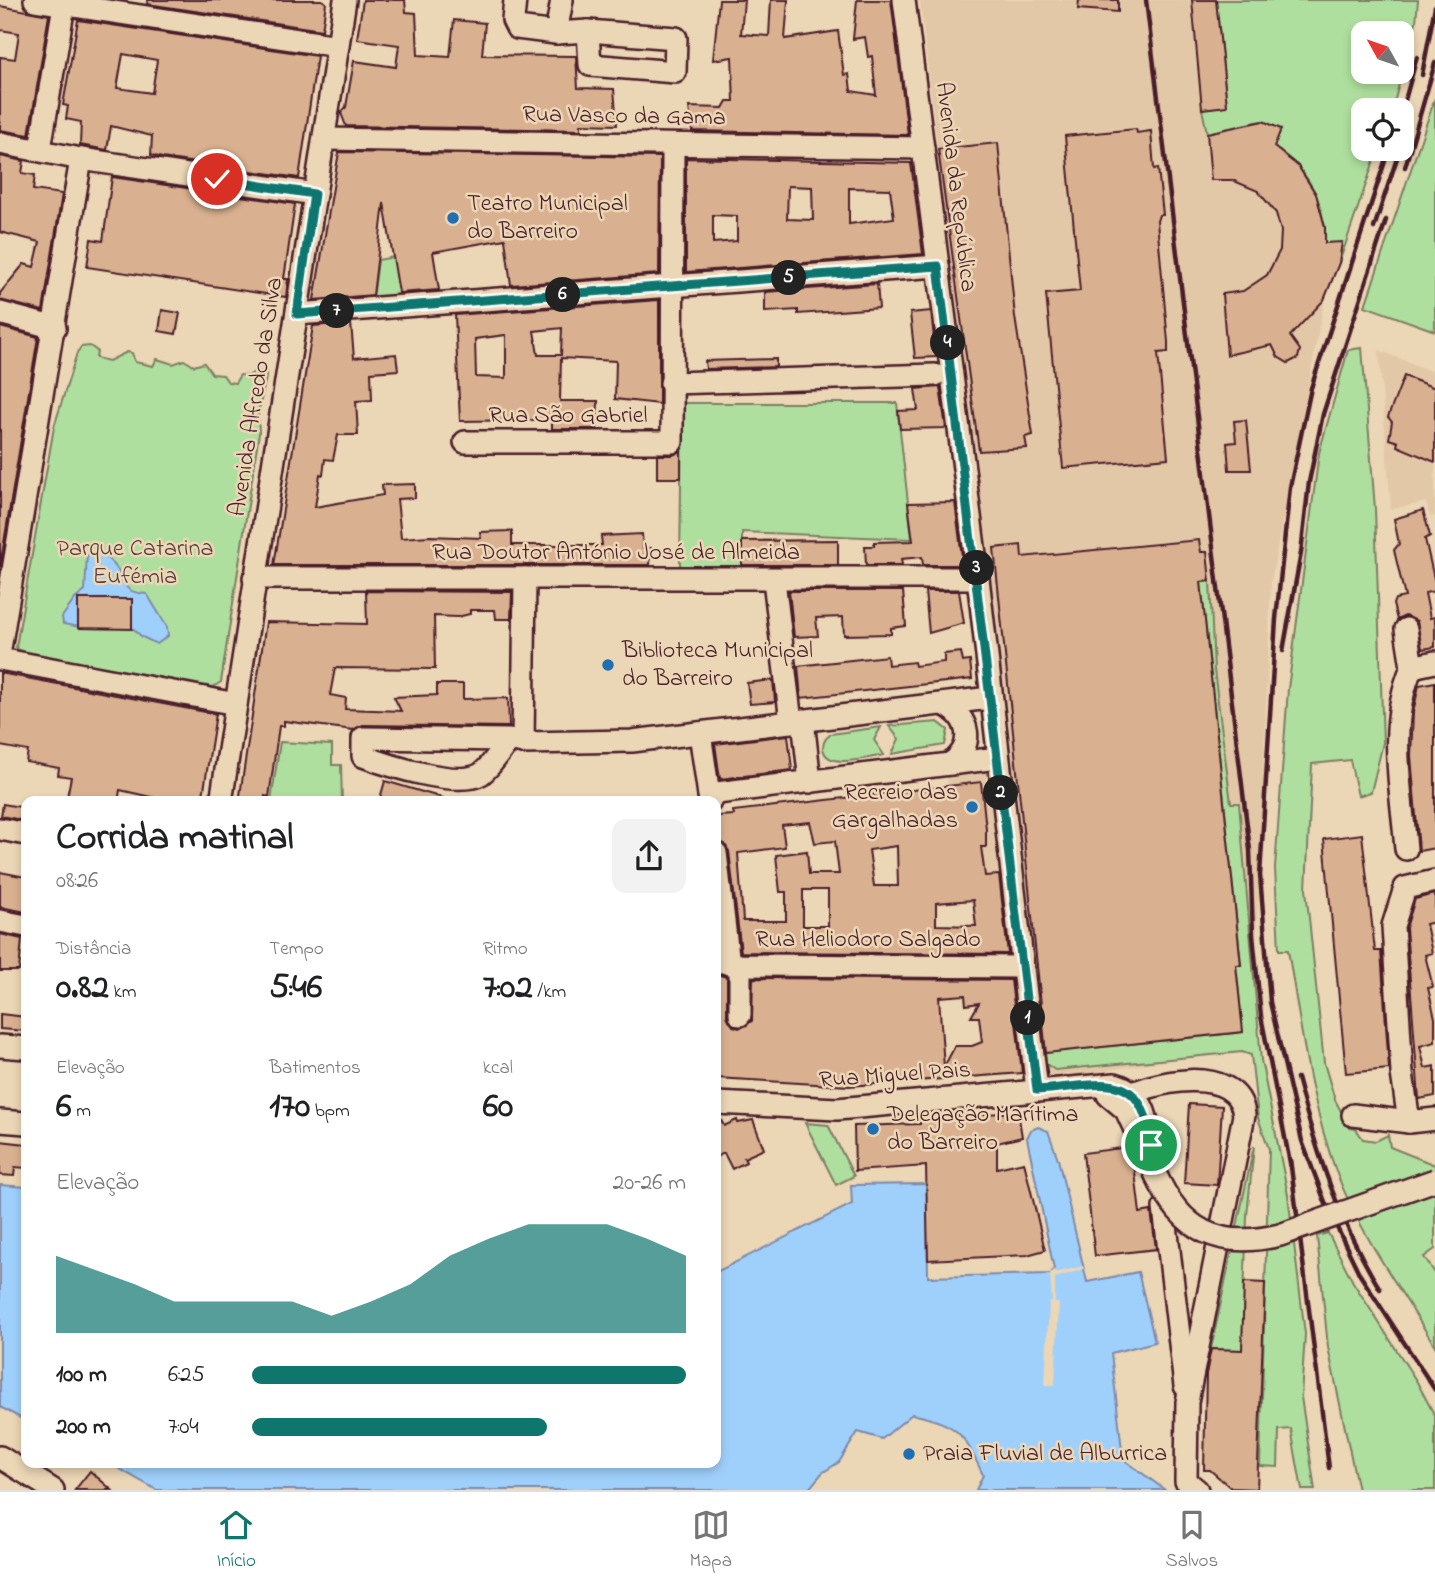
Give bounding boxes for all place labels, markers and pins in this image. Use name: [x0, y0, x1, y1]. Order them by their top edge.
pin: [187, 149, 247, 209]
place label: Teatro Municipal do Barreiro: [467, 187, 628, 250]
marker: Teatro Municipal do Barreiro: [445, 210, 461, 226]
pin: 5: [772, 260, 806, 296]
pin: 6: [546, 278, 580, 312]
pin: 7: [320, 294, 354, 328]
pin: 4: [930, 326, 965, 360]
pin: 3: [960, 550, 995, 586]
place label: Biblioteca Municipal do Barreiro: [621, 634, 813, 697]
marker: Biblioteca Municipal do Barreiro: [600, 657, 616, 673]
place label: Recreio das Gargalhadas: [832, 776, 958, 839]
pin: 2: [984, 776, 1018, 810]
marker: Recreio das Gargalhadas: [964, 799, 980, 815]
pin: 1: [1010, 1000, 1046, 1036]
place label: Delegação Marítima do Barreiro: [886, 1098, 1078, 1161]
pin: [1121, 1115, 1181, 1175]
marker: Delegação Marítima do Barreiro: [865, 1121, 881, 1137]
place label: Praia Fluvial de Alburrica: [923, 1437, 1167, 1472]
marker: Praia Fluvial de Alburrica: [901, 1446, 917, 1462]

